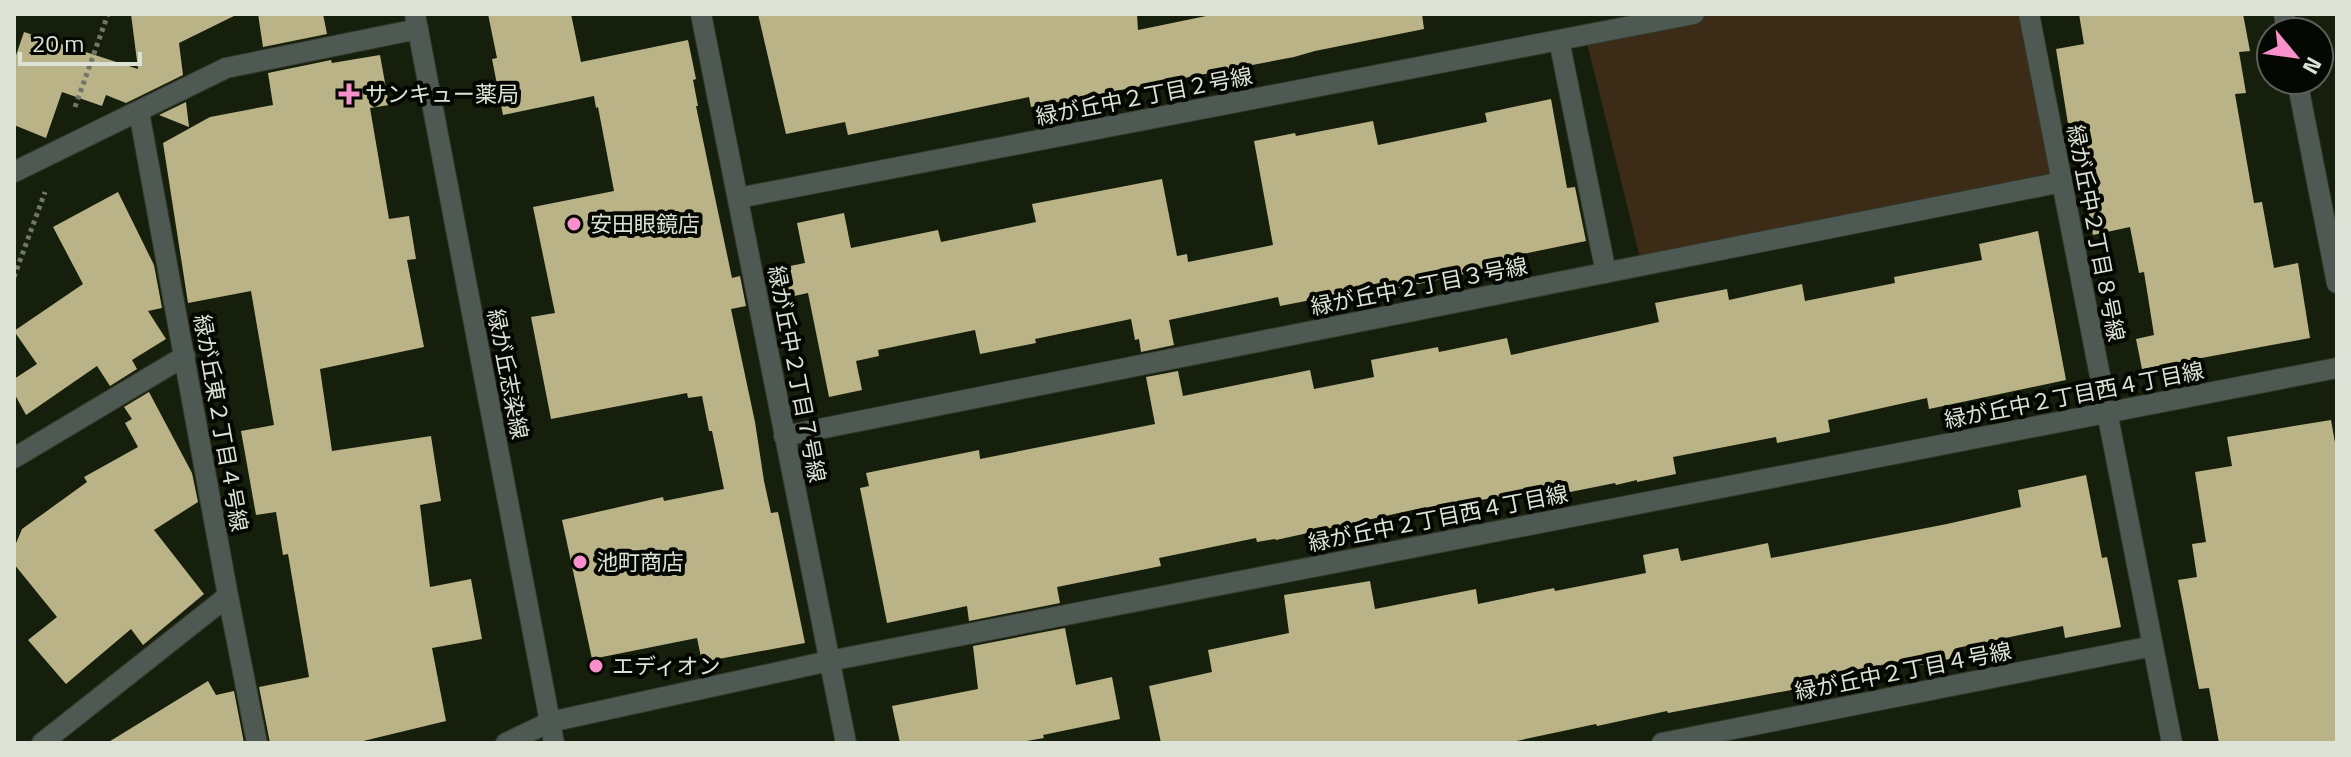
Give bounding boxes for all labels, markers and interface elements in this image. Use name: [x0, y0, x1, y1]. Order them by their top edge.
scale bar: [20, 16, 140, 66]
north arrow: [2255, 16, 2335, 96]
text: 20 m: [32, 25, 84, 61]
text: N: [2294, 51, 2331, 81]
street label: 緑が丘中２丁目２号線: [1033, 58, 1255, 134]
place label: サンキュー薬局: [365, 77, 519, 111]
marker: サンキュー薬局: [340, 85, 358, 103]
street label: 緑が丘中２丁目８号線: [2058, 122, 2134, 344]
place label: 安田眼鏡店: [590, 207, 700, 241]
marker: 安田眼鏡店: [565, 215, 583, 233]
street label: 緑が丘中２丁目３号線: [1308, 248, 1530, 324]
street label: 緑が丘中２丁目７号線: [759, 263, 835, 485]
street label: 緑が丘志染線: [479, 306, 537, 442]
street label: 緑が丘東２丁目４号線: [185, 312, 257, 534]
street label: 緑が丘中２丁目西４丁目線: [1941, 353, 2207, 437]
street label: 緑が丘中２丁目西４丁目線: [1305, 476, 1571, 560]
place label: 池町商店: [596, 545, 684, 579]
marker: 池町商店: [571, 553, 589, 571]
street label: 緑が丘中２丁目４号線: [1792, 633, 2014, 709]
place label: エディオン: [612, 649, 720, 683]
marker: エディオン: [587, 657, 605, 675]

